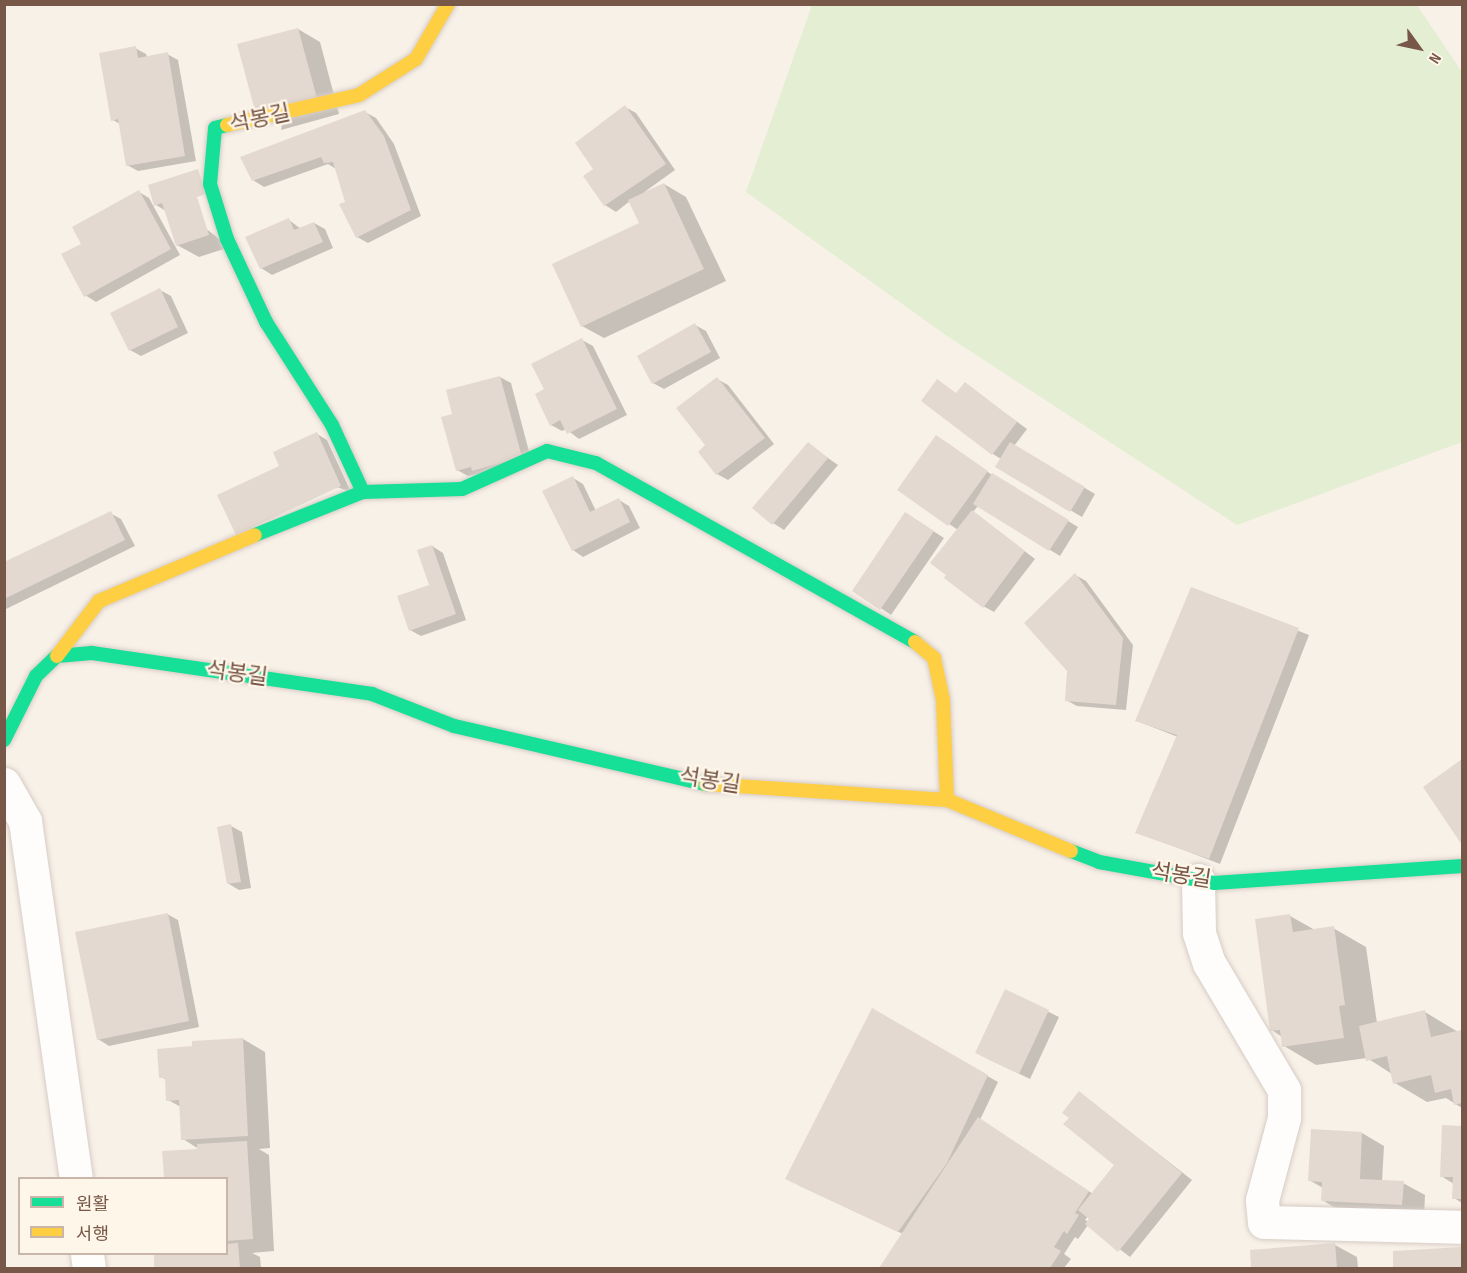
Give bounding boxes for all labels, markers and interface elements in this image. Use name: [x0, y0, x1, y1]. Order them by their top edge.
north arrow: [1389, 18, 1449, 78]
text: N: [1424, 49, 1445, 67]
street label: 석봉길: [228, 100, 292, 138]
street label: 석봉길: [205, 657, 269, 691]
street label: 석봉길: [678, 763, 742, 799]
street label: 석봉길: [1149, 858, 1213, 894]
legend: [18, 1177, 228, 1255]
text: 원활: [76, 1194, 109, 1215]
text: 서행: [76, 1224, 109, 1245]

